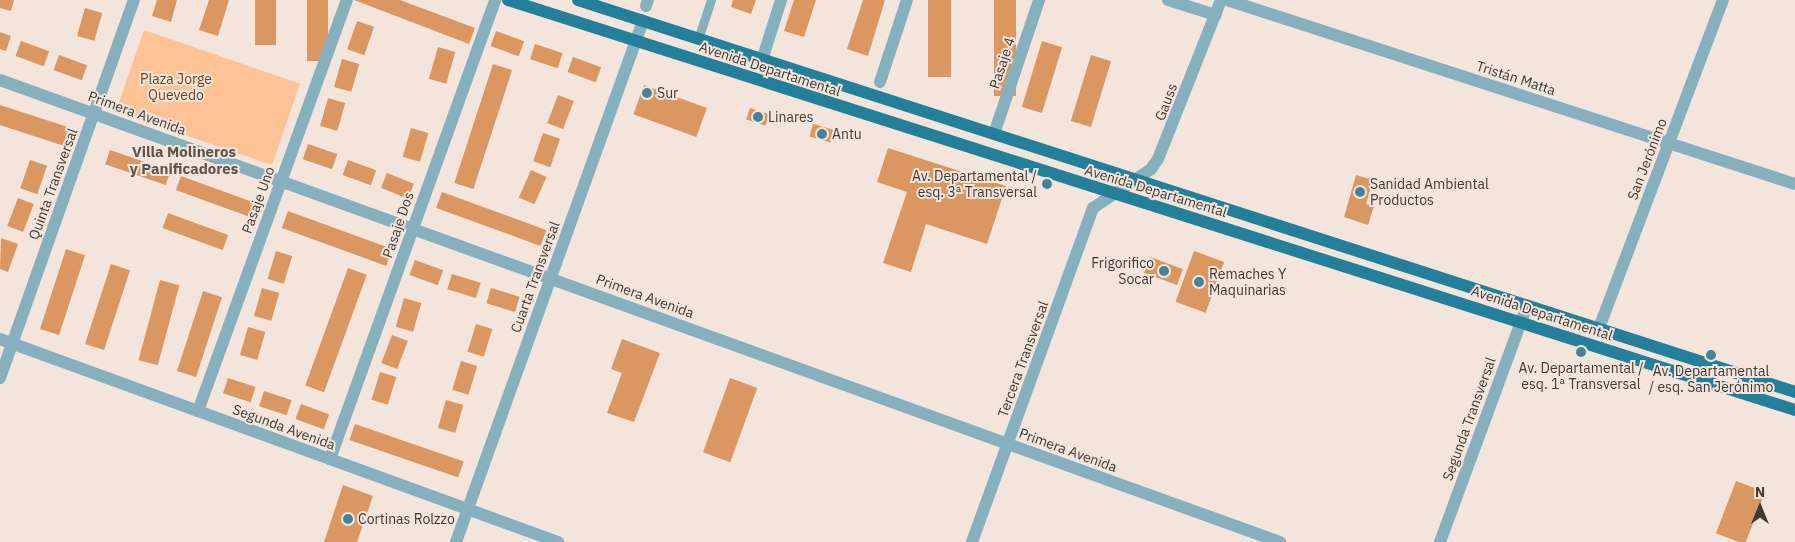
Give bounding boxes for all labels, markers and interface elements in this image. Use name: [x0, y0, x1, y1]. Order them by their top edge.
street label: Pasaje 4: [986, 35, 1018, 91]
street label: Avenida Departamental: [697, 38, 843, 100]
street label: Tristán Matta: [1474, 57, 1558, 99]
park label: Plaza Jorge Quevedo: [140, 71, 212, 104]
street label: Gauss: [1151, 81, 1181, 123]
place label: Sur: [657, 85, 678, 101]
marker: Sur: [641, 87, 653, 99]
street label: Primera Avenida: [86, 88, 188, 138]
place label: Linares: [768, 109, 814, 125]
marker: Linares: [752, 111, 764, 123]
street label: San Jerónimo: [1624, 116, 1670, 202]
street label: Quinta Transversal: [25, 126, 81, 242]
place label: Antu: [832, 126, 862, 142]
marker: Antu: [816, 128, 828, 140]
district label: Villa Molineros y Panificadores: [130, 142, 238, 177]
street label: Avenida Departamental: [1083, 161, 1229, 221]
street label: Pasaje Uno: [238, 164, 278, 236]
place label: Av. Departamental / esq. 3ª Transversal: [912, 168, 1037, 200]
place label: Sanidad Ambiental Productos: [1370, 176, 1489, 208]
marker: Av. Departamental / esq. 3ª Transversal: [1041, 178, 1053, 190]
marker: Sanidad Ambiental Productos: [1354, 186, 1366, 198]
street label: Pasaje Dos: [379, 190, 417, 260]
street label: Cuarta Transversal: [507, 219, 563, 335]
place label: Frigorifico Socar: [1091, 255, 1154, 288]
marker: Frigorifico Socar: [1158, 265, 1170, 277]
place label: Remaches Y Maquinarias: [1209, 266, 1286, 298]
street label: Primera Avenida: [594, 271, 696, 321]
marker: Remaches Y Maquinarias: [1193, 276, 1205, 288]
street label: Avenida Departamental: [1469, 282, 1615, 344]
street label: Tercera Transversal: [994, 299, 1052, 419]
marker: Av. Departamental / esq. 1ª Transversal: [1575, 346, 1587, 358]
marker: Av. Departamental / esq. San Jerónimo: [1705, 349, 1717, 361]
street label: Segunda Transversal: [1439, 355, 1499, 483]
place label: Av. Departamental / esq. 1ª Transversal: [1518, 360, 1644, 392]
place label: Av. Departamental / esq. San Jerónimo: [1649, 363, 1773, 396]
street label: Segunda Avenida: [230, 401, 338, 453]
street label: Primera Avenida: [1017, 425, 1119, 475]
north arrow: [1735, 482, 1785, 532]
text: N: [1755, 483, 1765, 501]
place label: Cortinas Rolzzo: [358, 511, 455, 527]
marker: Cortinas Rolzzo: [342, 513, 354, 525]

